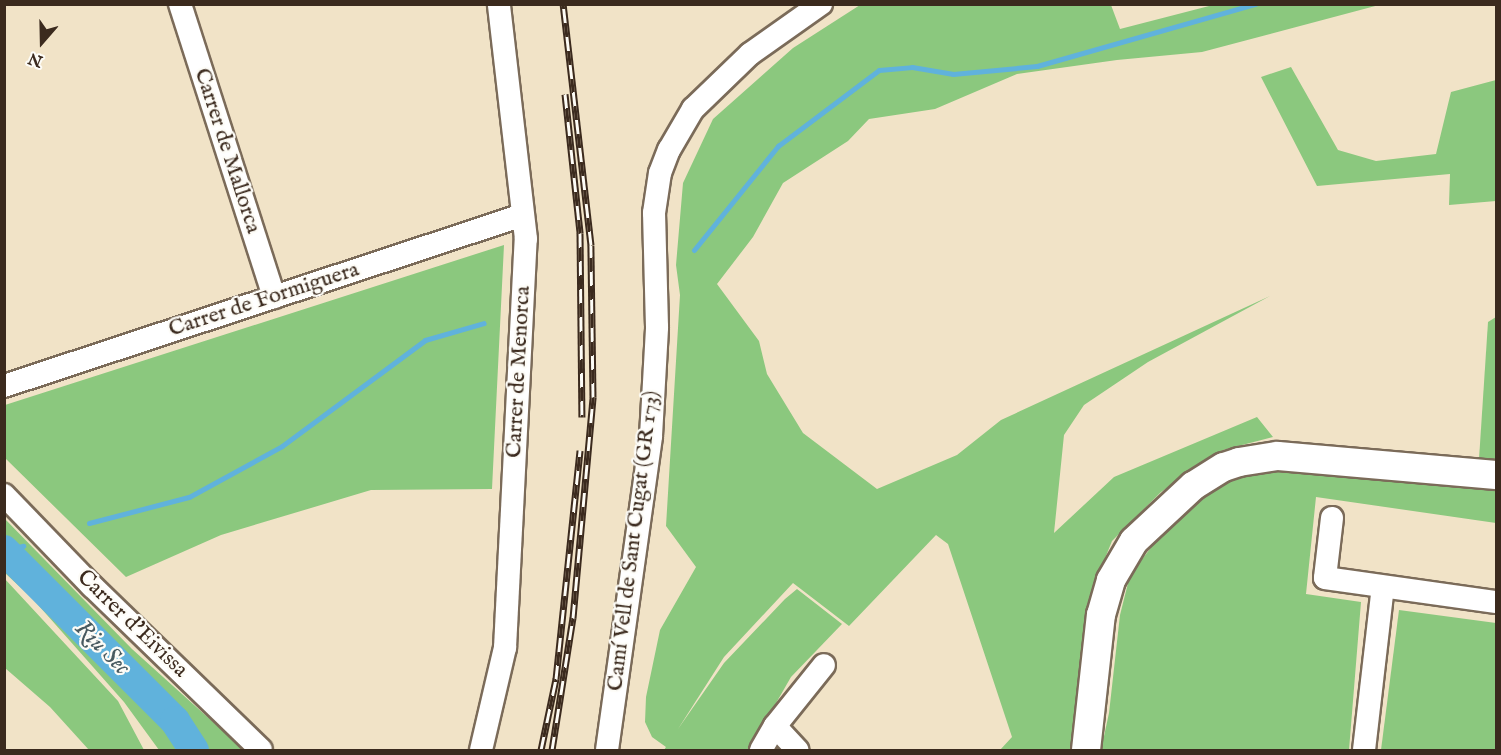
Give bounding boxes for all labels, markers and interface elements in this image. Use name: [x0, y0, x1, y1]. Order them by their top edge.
north arrow: [12, 12, 72, 72]
text: N: [26, 47, 46, 71]
street label: Carrer de Mallorca: [188, 65, 266, 237]
street label: Carrer de Formiguera: [166, 257, 362, 343]
street label: Carrer de Menorca: [501, 285, 537, 459]
street label: Camí Vell de Sant Cugat (GR 173): [602, 389, 666, 693]
street label: Carrer d'Eivissa: [71, 565, 193, 683]
water label: Riu Sec: [68, 614, 136, 682]

